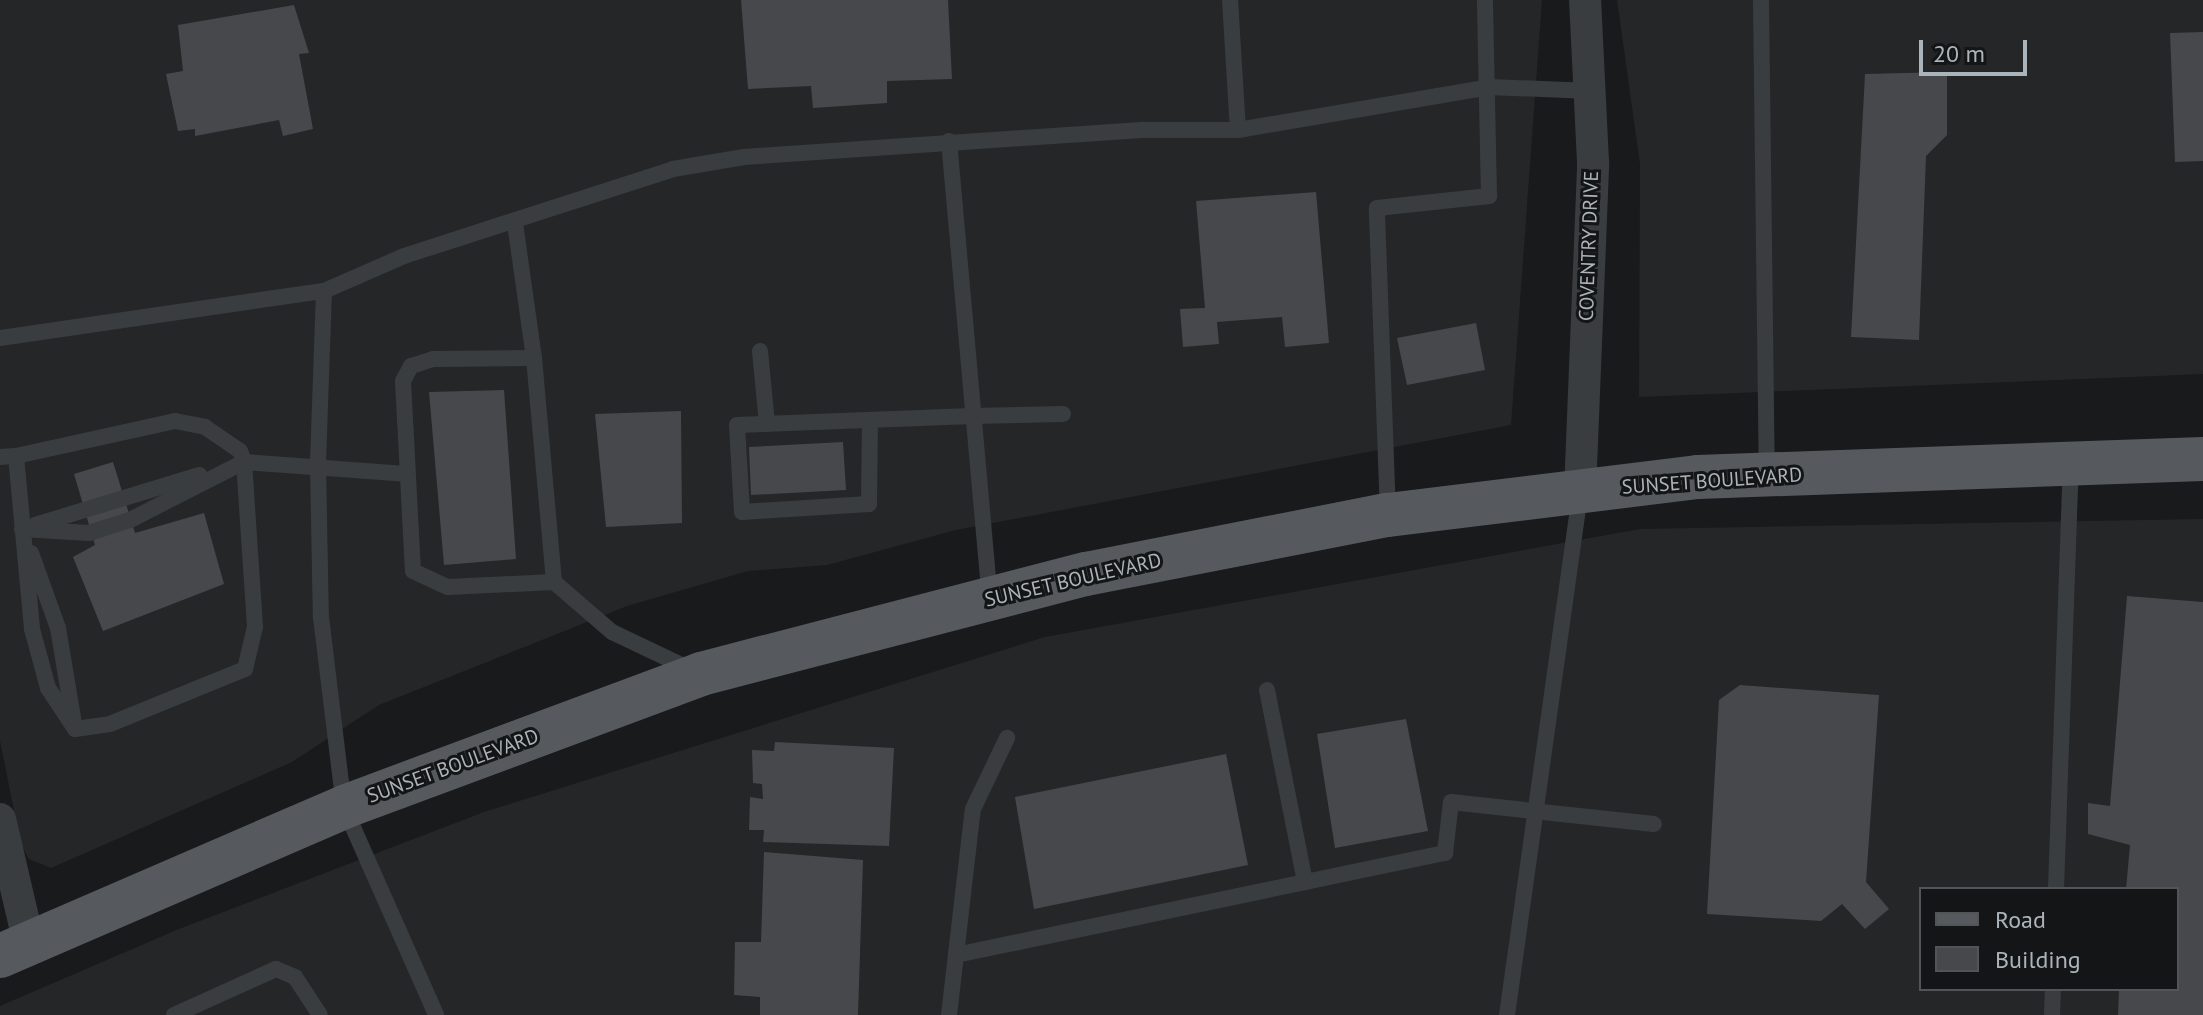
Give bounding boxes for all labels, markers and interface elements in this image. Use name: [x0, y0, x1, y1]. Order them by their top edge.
scale bar: [1923, 24, 2031, 74]
text: 20 m: [1933, 38, 1985, 69]
street label: COVENTRY DRIVE: [1574, 170, 1604, 322]
street label: SUNSET BOULEVARD: [1621, 463, 1803, 499]
street label: SUNSET BOULEVARD: [982, 548, 1164, 612]
street label: SUNSET BOULEVARD: [364, 724, 542, 808]
legend: [1919, 887, 2179, 991]
text: Road: [1995, 904, 2046, 935]
text: Building: [1995, 944, 2081, 975]

